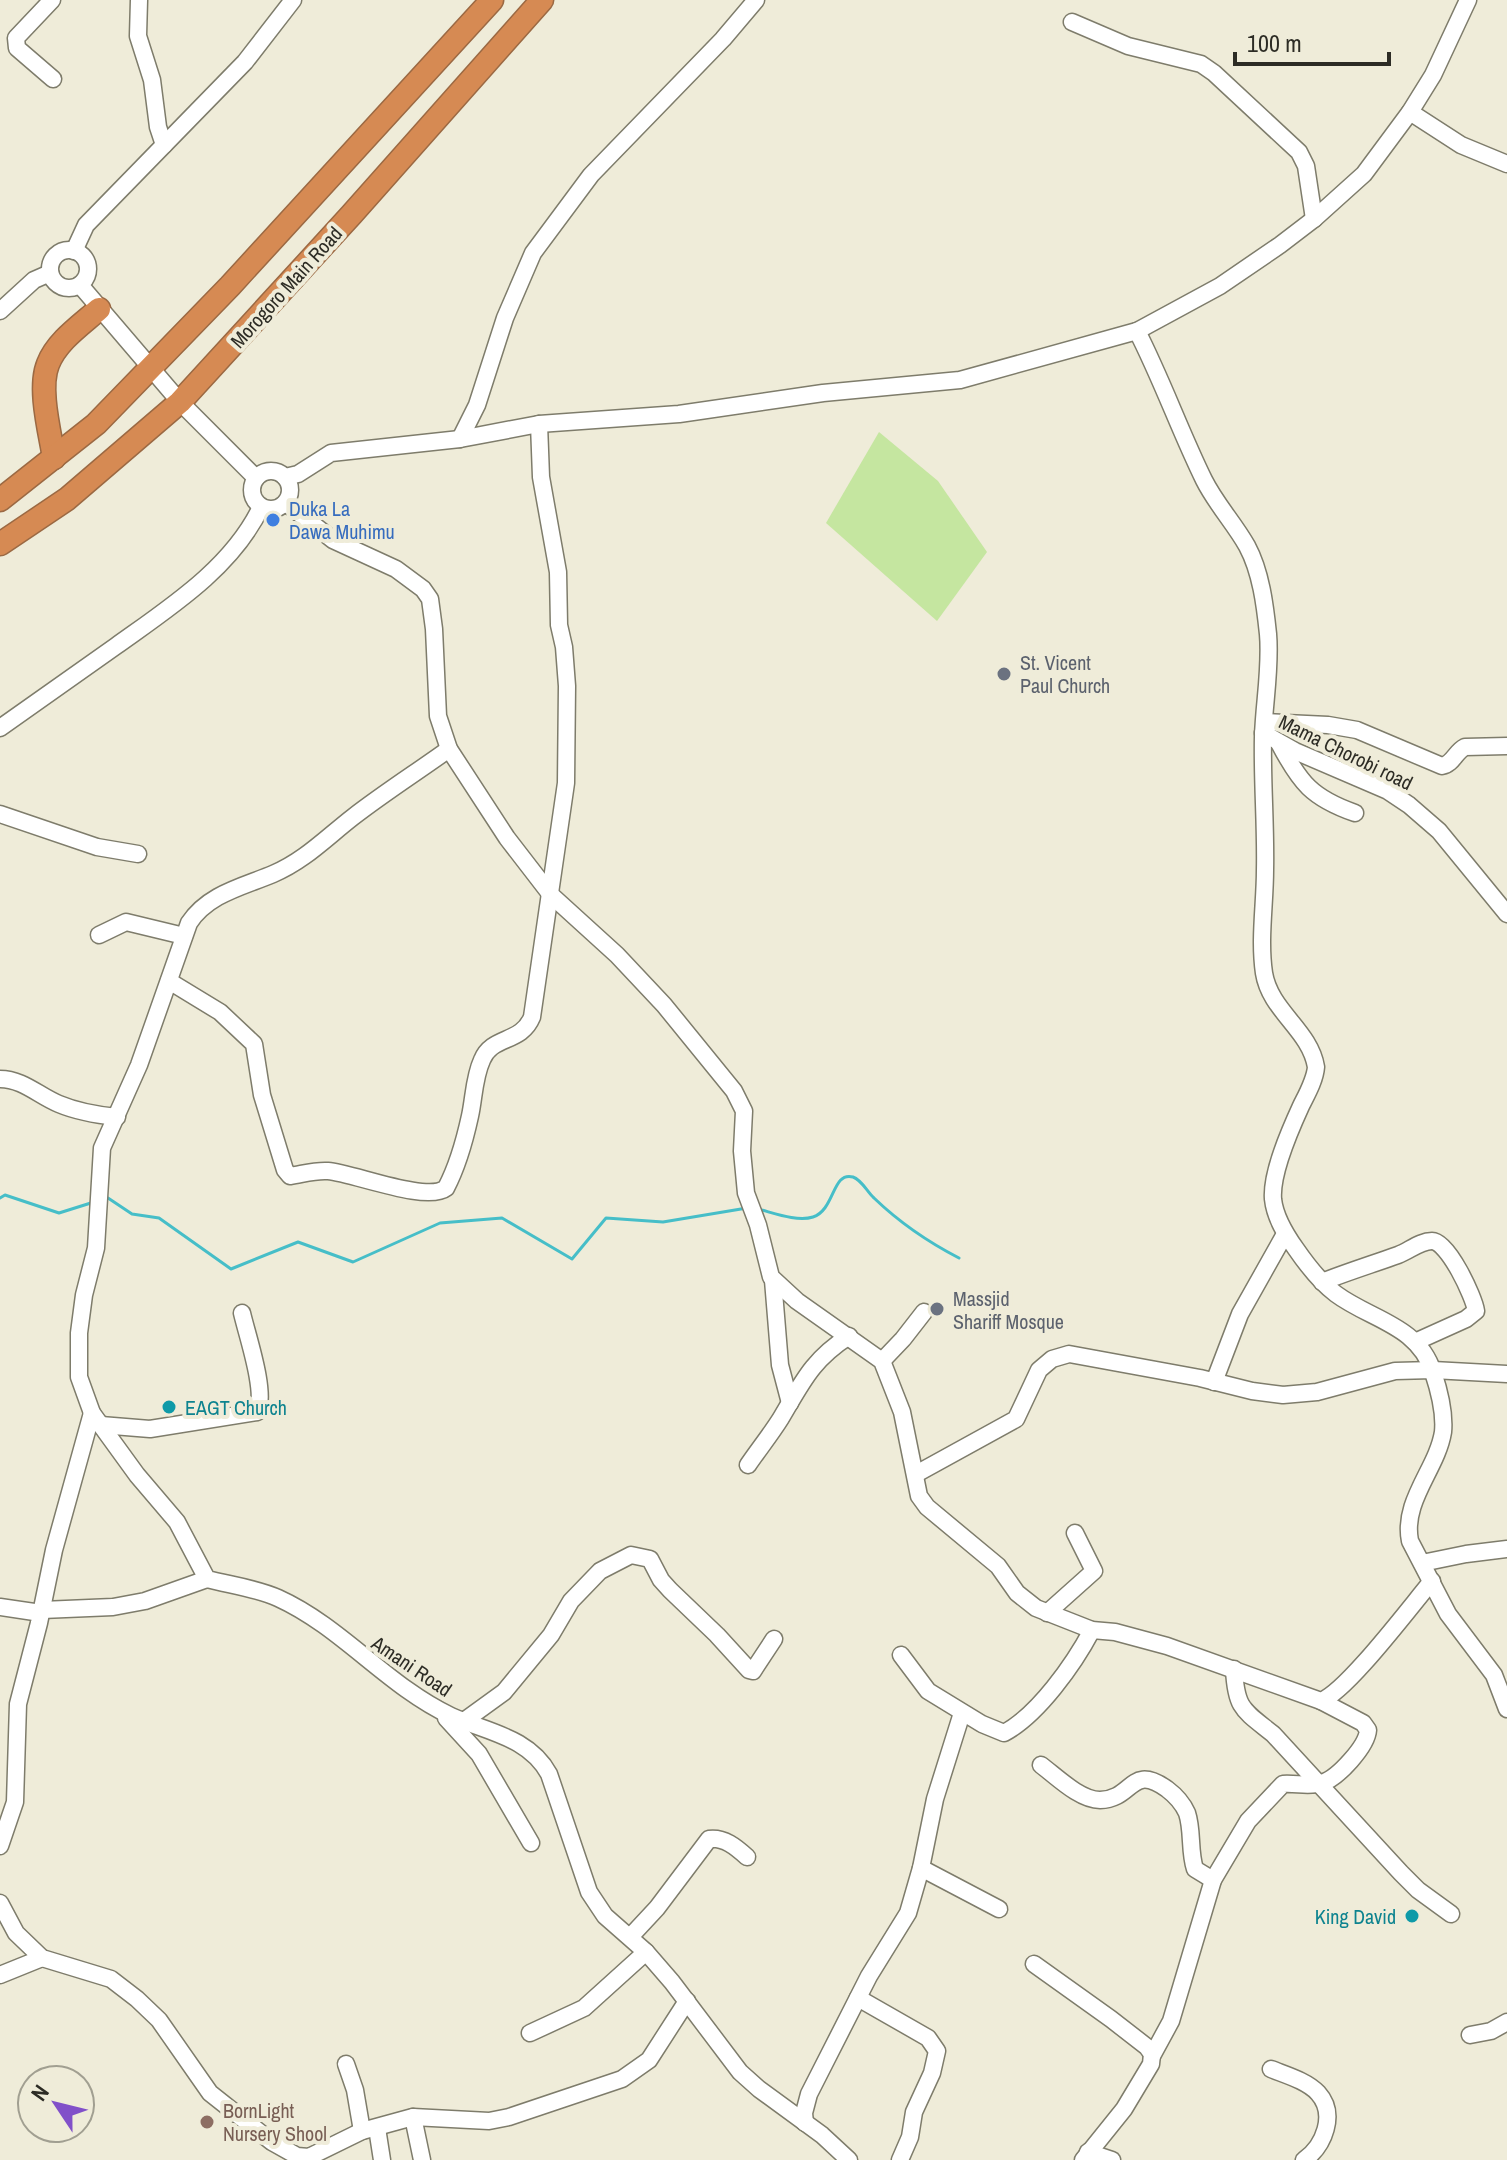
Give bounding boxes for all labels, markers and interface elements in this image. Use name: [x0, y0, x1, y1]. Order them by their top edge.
scale bar: [1235, 16, 1389, 66]
text: 100 m: [1247, 27, 1302, 59]
street label: Morogoro Main Road: [224, 220, 348, 354]
place label: Duka La Dawa Muhimu: [289, 495, 395, 545]
marker: Duka La Dawa Muhimu: [264, 511, 282, 529]
place label: St. Vicent Paul Church: [1020, 649, 1110, 699]
marker: St. Vicent Paul Church: [995, 665, 1013, 683]
street label: Mama Chorobi road: [1275, 708, 1417, 796]
place label: Massjid Shariff Mosque: [953, 1285, 1064, 1335]
marker: Massjid Shariff Mosque: [928, 1300, 946, 1318]
place label: EAGT Church: [185, 1394, 287, 1421]
marker: EAGT Church: [160, 1398, 178, 1416]
street label: Amani Road: [366, 1629, 457, 1703]
place label: King David: [1315, 1903, 1396, 1930]
marker: King David: [1403, 1907, 1421, 1925]
north arrow: [16, 2064, 96, 2144]
text: N: [24, 2079, 56, 2106]
place label: BornLight Nursery Shool: [223, 2097, 327, 2147]
marker: BornLight Nursery Shool: [198, 2113, 216, 2131]

